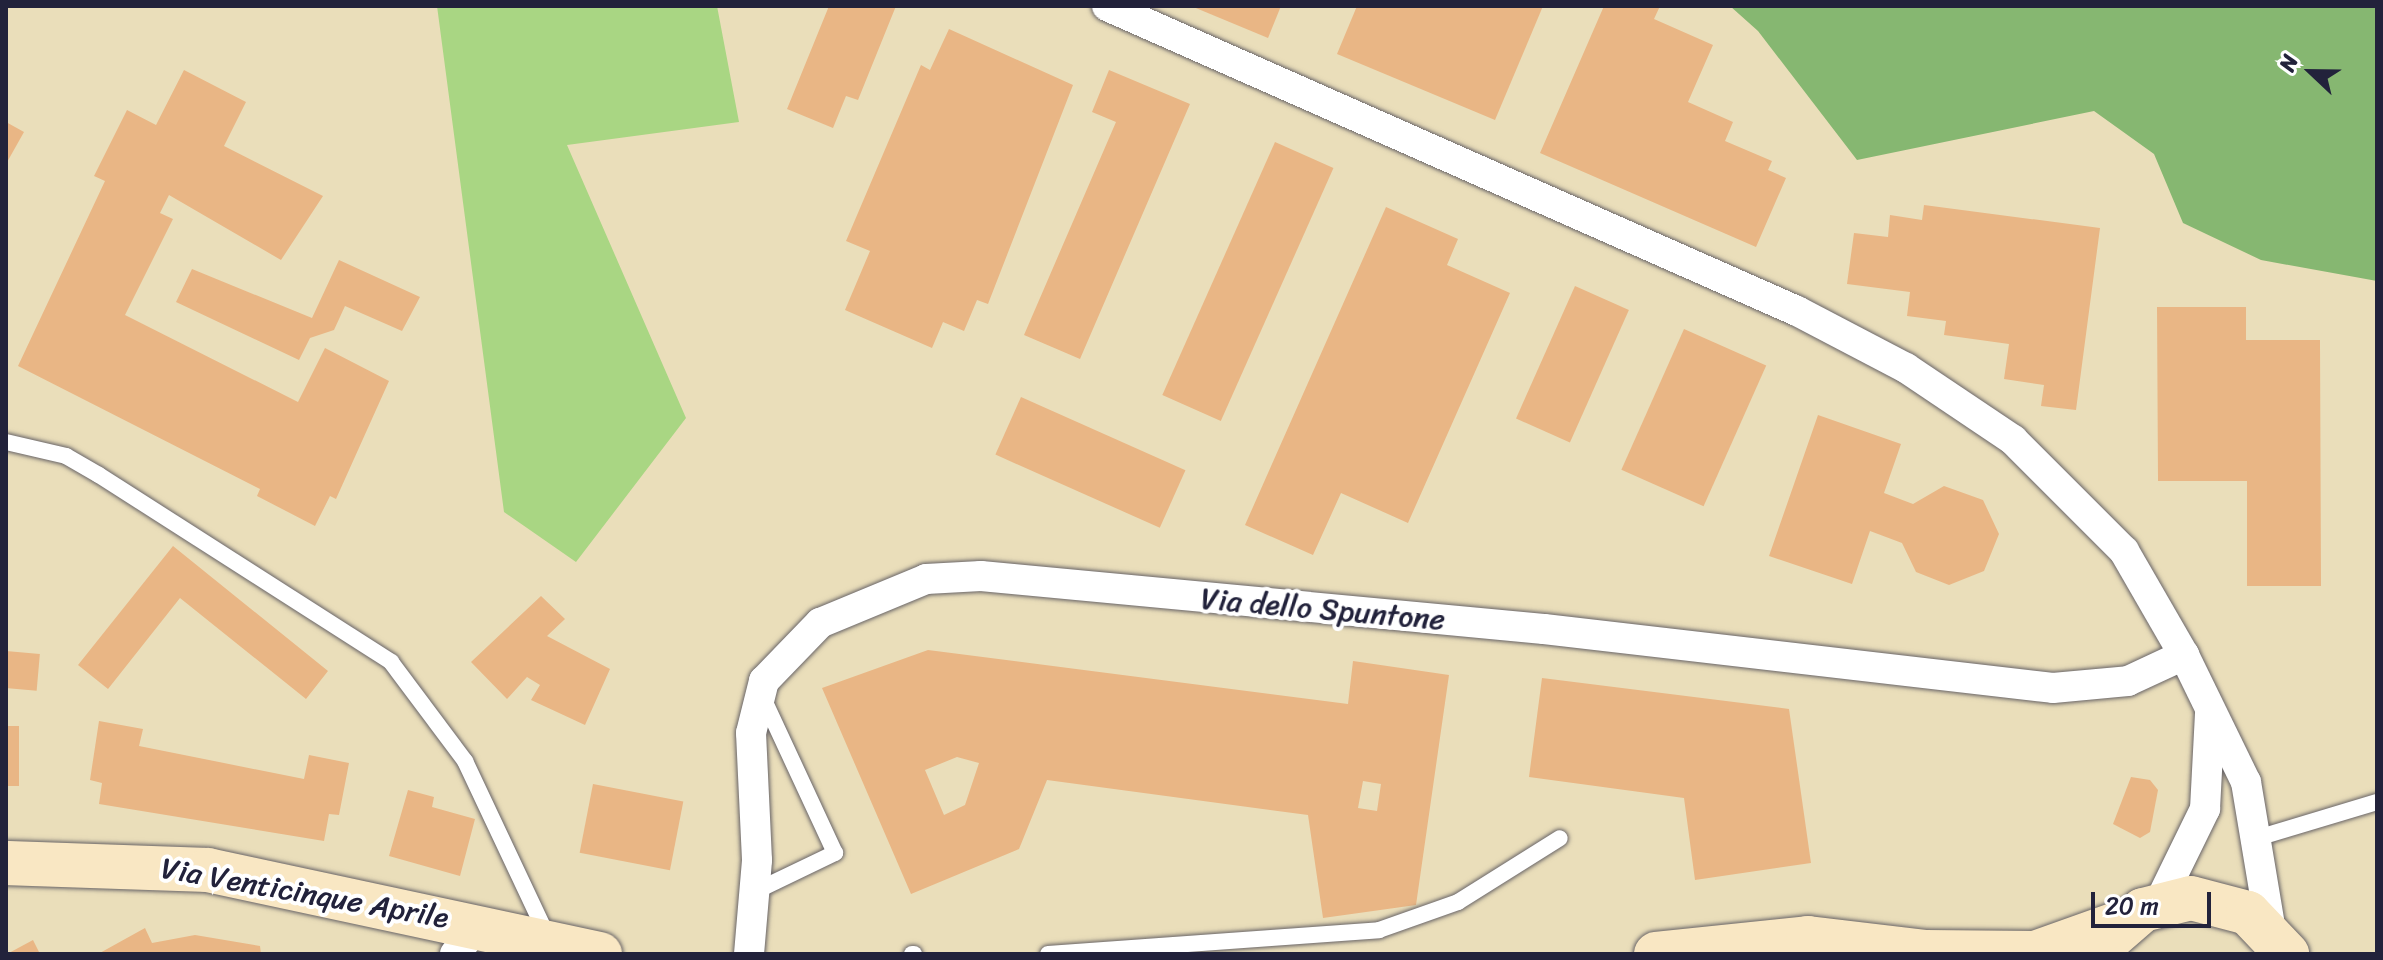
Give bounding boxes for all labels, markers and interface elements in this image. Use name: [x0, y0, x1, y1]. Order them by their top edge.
north arrow: [2271, 32, 2351, 112]
text: N: [2267, 48, 2309, 77]
street label: Via dello Spuntone: [1199, 580, 1447, 638]
street label: Via Venticinque Aprile: [159, 850, 451, 936]
scale bar: [2095, 876, 2215, 926]
text: 20 m: [2105, 885, 2159, 927]

